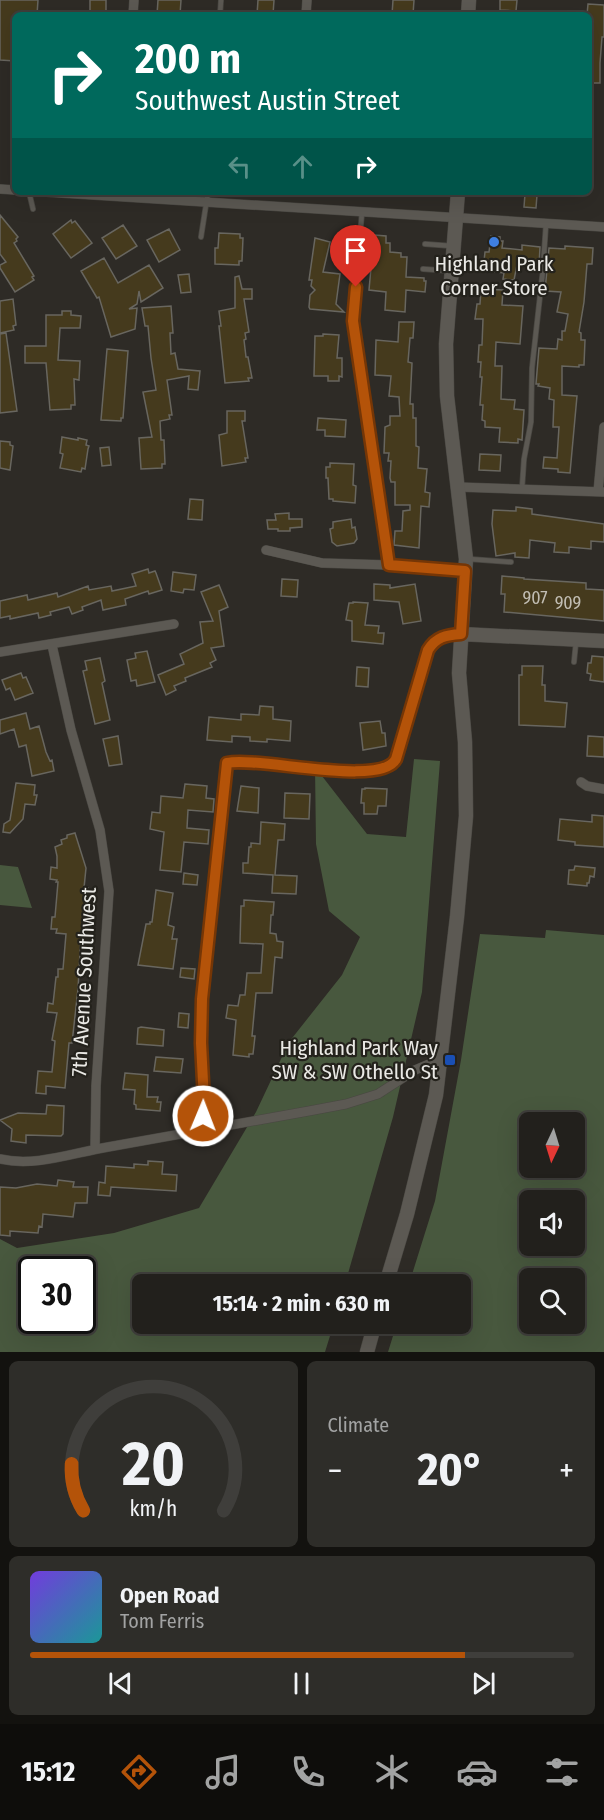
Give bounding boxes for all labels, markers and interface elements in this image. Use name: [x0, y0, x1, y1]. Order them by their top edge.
text: 200 m: [135, 34, 241, 84]
icon: right: [36, 36, 114, 114]
text: Southwest Austin Street: [135, 85, 400, 117]
icon: left: [223, 150, 256, 183]
icon: ahead: [286, 150, 319, 183]
icon: right: [349, 150, 382, 183]
pin: [330, 225, 381, 287]
icon: arrive: [339, 234, 372, 267]
marker: Highland Park Corner Store: [487, 235, 501, 249]
place label: Highland Park Corner Store: [434, 251, 554, 301]
house number: 907: [522, 587, 548, 609]
house number: 909: [555, 592, 581, 614]
street label: 7th Avenue Southwest: [66, 886, 102, 1077]
place label: Highland Park Way SW & SW Othello St: [272, 1035, 439, 1085]
marker: Highland Park Way SW & SW Othello St: [443, 1053, 457, 1067]
position arrow: [171, 1084, 235, 1148]
north arrow: [519, 1112, 585, 1178]
map controls: [519, 1112, 585, 1334]
button: sound: [519, 1190, 585, 1256]
speed limit sign: 30: [18, 1256, 96, 1334]
button: search: [519, 1268, 585, 1334]
text: 15:14 · 2 min · 630 m: [213, 1290, 390, 1317]
text: Climate: [328, 1413, 389, 1437]
text: 20: [121, 1427, 185, 1502]
text: 20°: [417, 1443, 484, 1497]
text: −: [328, 1451, 342, 1491]
text: +: [559, 1451, 574, 1491]
text: km/h: [129, 1496, 177, 1522]
text: Open Road: [120, 1582, 220, 1609]
text: Tom Ferris: [120, 1609, 204, 1633]
icon: previous: [104, 1667, 137, 1700]
icon: pause: [285, 1667, 318, 1700]
icon: next: [467, 1667, 500, 1700]
icon: directions: [118, 1751, 160, 1793]
icon: music: [202, 1751, 244, 1793]
icon: phone: [287, 1751, 329, 1793]
icon: climate: [371, 1751, 413, 1793]
icon: car: [456, 1751, 498, 1793]
icon: filters: [541, 1751, 583, 1793]
text: 15:12: [21, 1756, 75, 1788]

